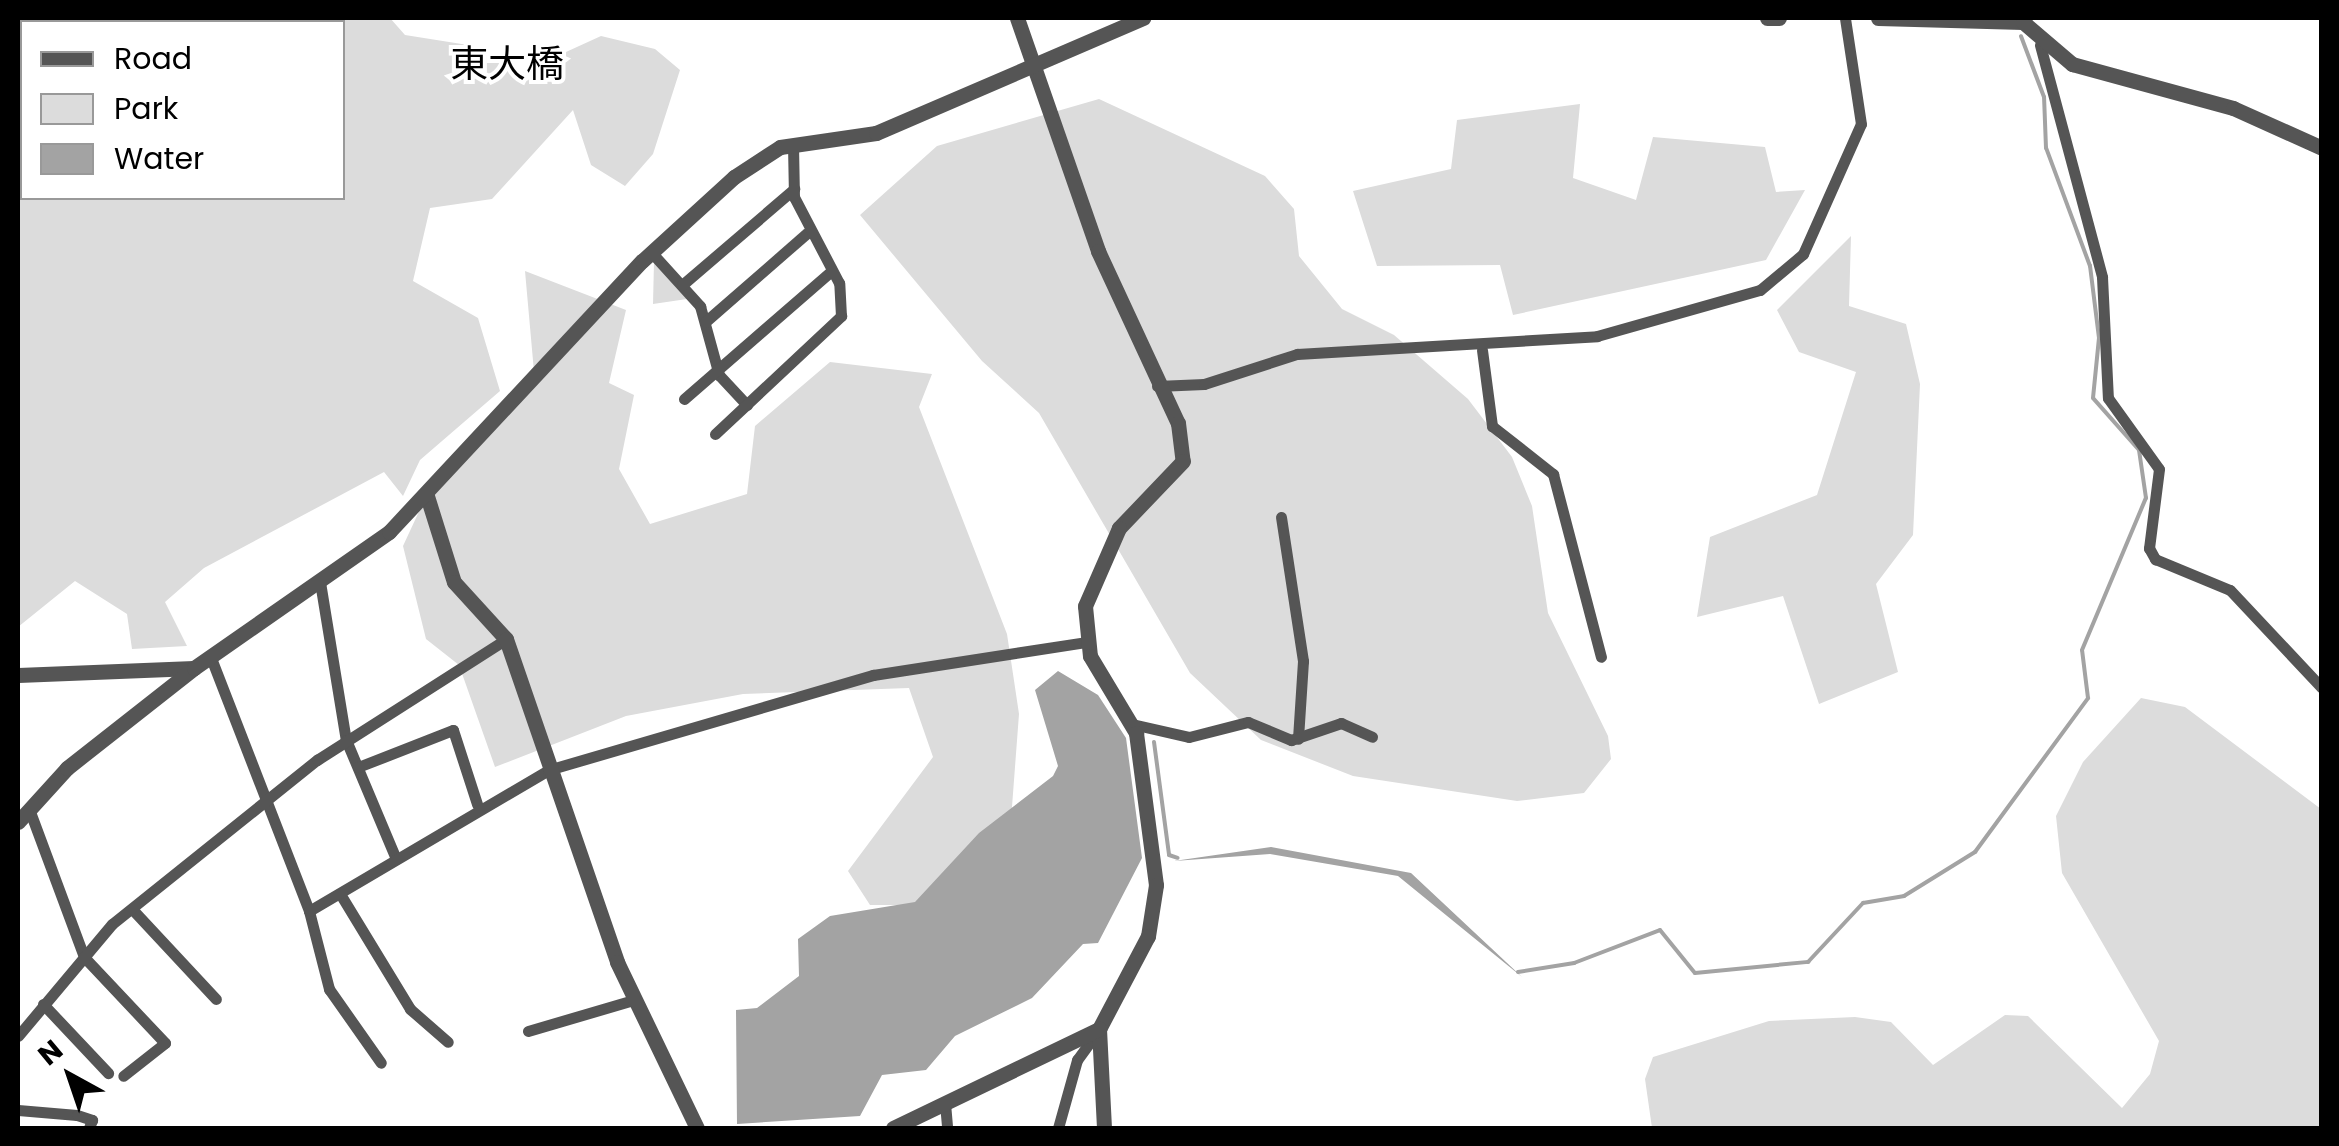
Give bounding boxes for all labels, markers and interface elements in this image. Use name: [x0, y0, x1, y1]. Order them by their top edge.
legend: [20, 20, 345, 200]
text: Road: [114, 37, 192, 80]
district label: 東大橋: [450, 41, 564, 87]
text: Park: [114, 87, 178, 130]
text: Water: [114, 137, 204, 180]
north arrow: [20, 1026, 120, 1126]
text: N: [30, 1031, 71, 1074]

